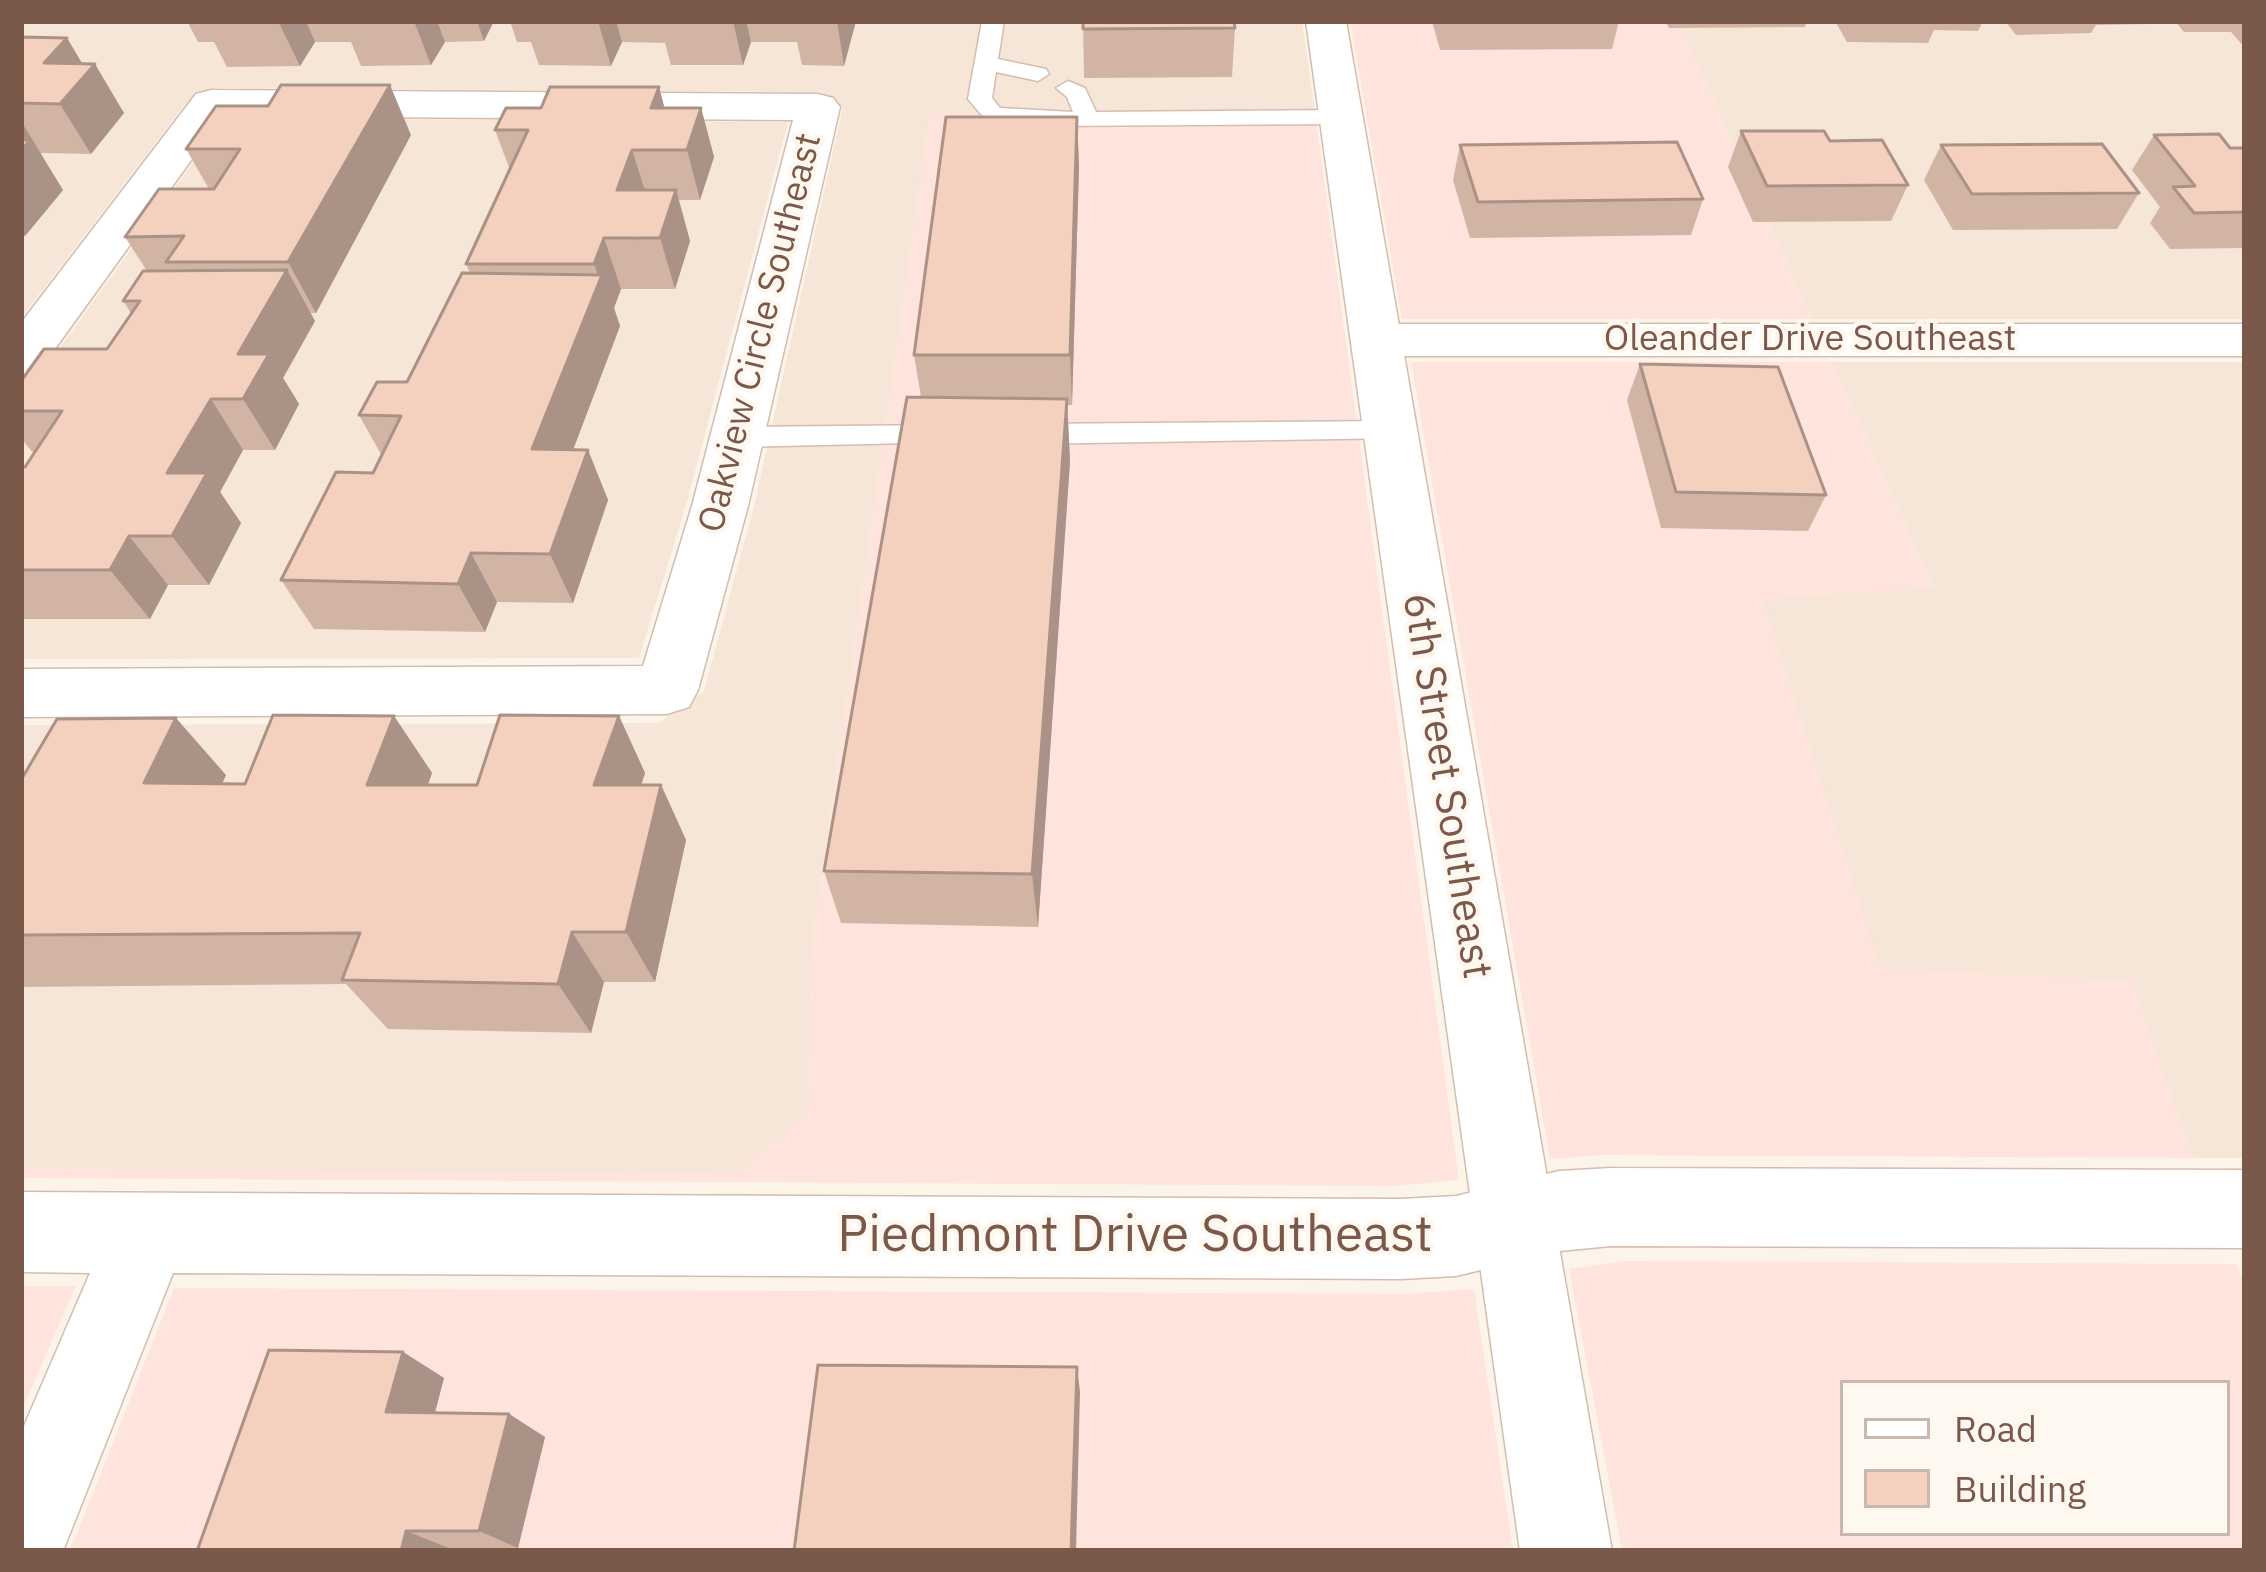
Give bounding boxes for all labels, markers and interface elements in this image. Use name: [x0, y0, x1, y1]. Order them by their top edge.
street label: Oakview Circle Southeast: [690, 129, 832, 537]
street label: Oleander Drive Southeast: [1604, 318, 2016, 362]
street label: 6th Street Southeast: [1391, 590, 1501, 982]
street label: Piedmont Drive Southeast: [837, 1205, 1433, 1267]
legend: [1840, 1380, 2230, 1536]
text: Road: [1954, 1405, 2037, 1452]
text: Building: [1954, 1465, 2086, 1512]

